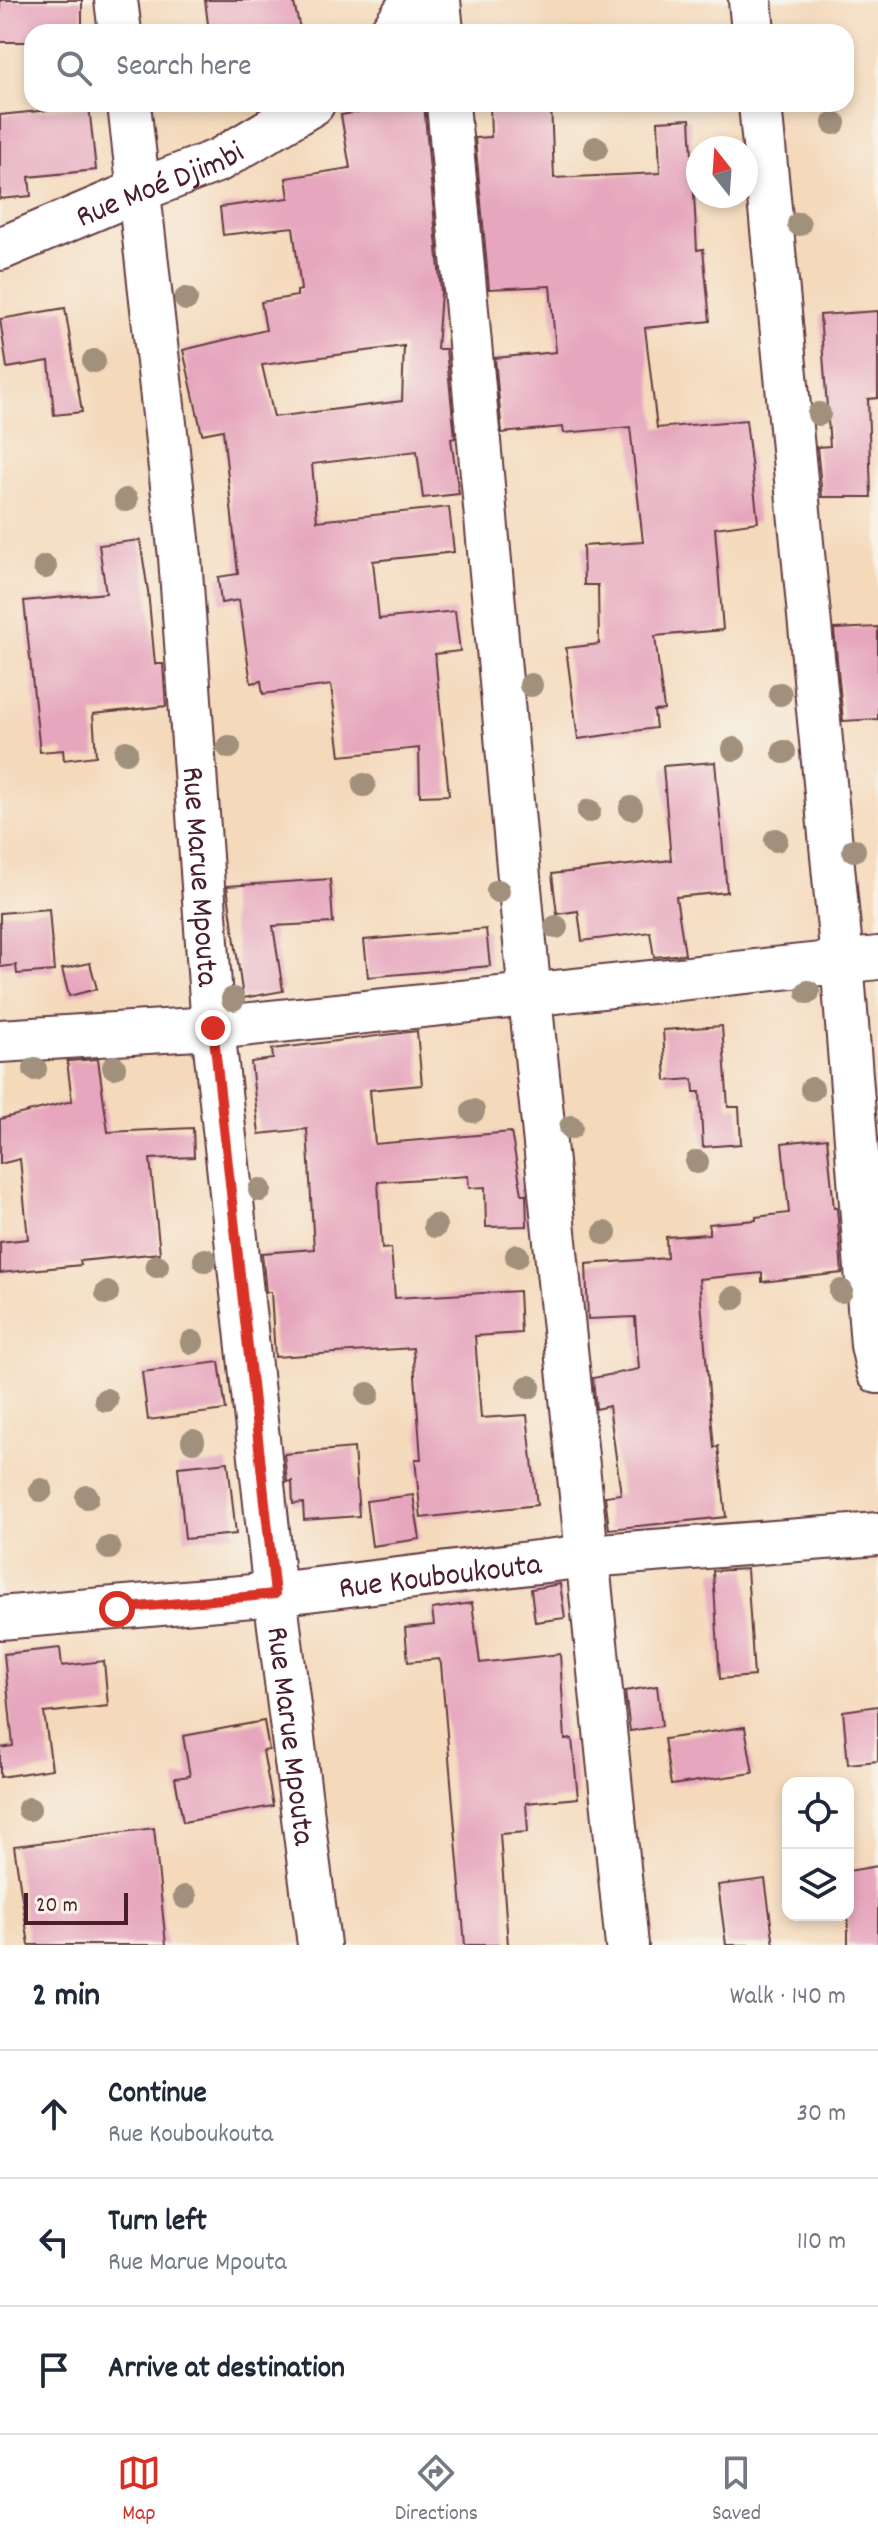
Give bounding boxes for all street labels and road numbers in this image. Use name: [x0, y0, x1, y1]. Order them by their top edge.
street label: Rue Moé Djimbi: [70, 132, 254, 242]
street label: Rue Marue Mpouta: [167, 765, 228, 989]
street label: Rue Kouboukouta: [337, 1544, 545, 1614]
street label: Rue Marue Mpouta: [251, 1624, 324, 1849]

